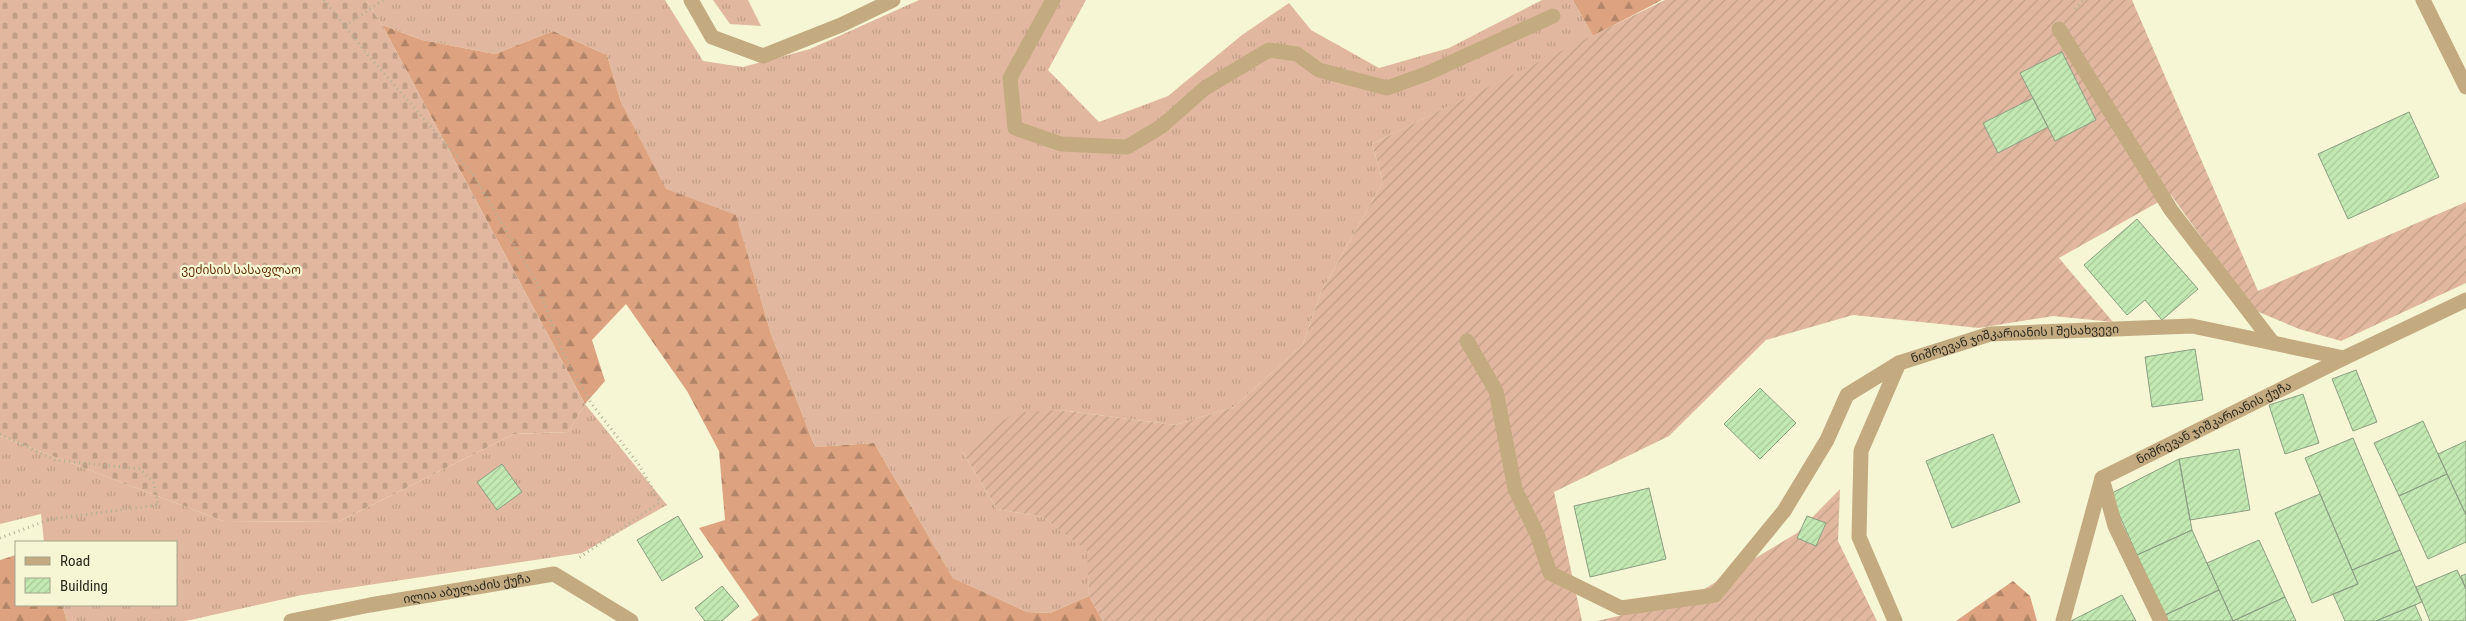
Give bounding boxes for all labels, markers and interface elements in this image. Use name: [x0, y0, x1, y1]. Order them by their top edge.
park label: ვეძისის სასაფლაო: [181, 263, 301, 278]
street label: ნიშრევან ჯიშკარიანის I შესახვევი: [1909, 322, 2119, 366]
street label: ნიშრევან ჯიშკარიანის ქუჩა: [2134, 378, 2293, 467]
legend: [15, 541, 178, 606]
text: Road: [60, 552, 90, 570]
street label: ილია აბულაძის ქუჩა: [402, 571, 532, 606]
text: Building: [60, 577, 108, 595]

